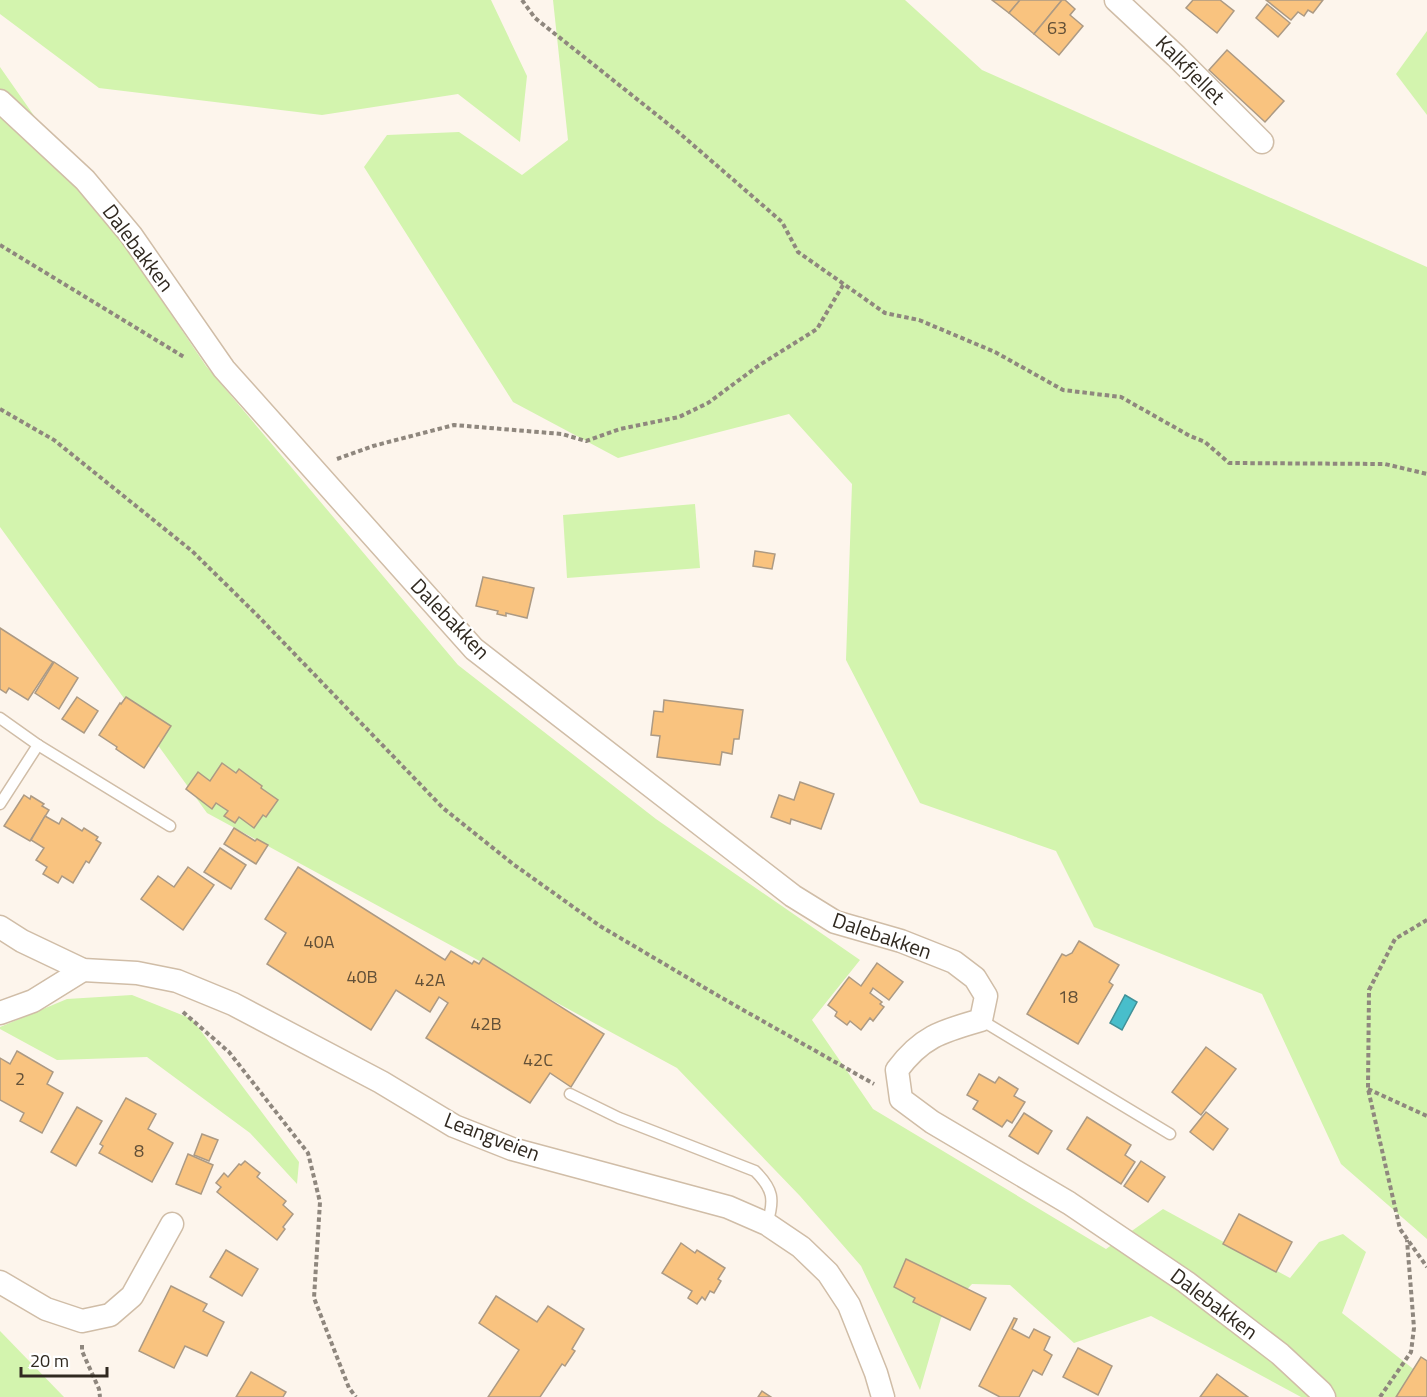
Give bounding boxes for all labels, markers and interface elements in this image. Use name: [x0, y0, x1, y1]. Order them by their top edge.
house number: 63: [1047, 14, 1067, 41]
street label: Kalkfjellet: [1149, 27, 1233, 112]
street label: Dalebakken: [95, 197, 183, 298]
street label: Dalebakken: [403, 570, 498, 666]
street label: Dalebakken: [829, 903, 936, 967]
house number: 40A: [304, 928, 335, 955]
house number: 40B: [346, 963, 378, 990]
house number: 42A: [415, 966, 446, 993]
house number: 18: [1058, 983, 1078, 1010]
house number: 42B: [470, 1010, 502, 1037]
house number: 42C: [523, 1046, 553, 1073]
house number: 2: [15, 1065, 25, 1092]
street label: Leangveien: [440, 1103, 545, 1169]
house number: 8: [134, 1137, 144, 1164]
street label: Dalebakken: [1164, 1259, 1265, 1347]
scale bar: [21, 1340, 106, 1378]
text: 20 m: [30, 1347, 69, 1374]

